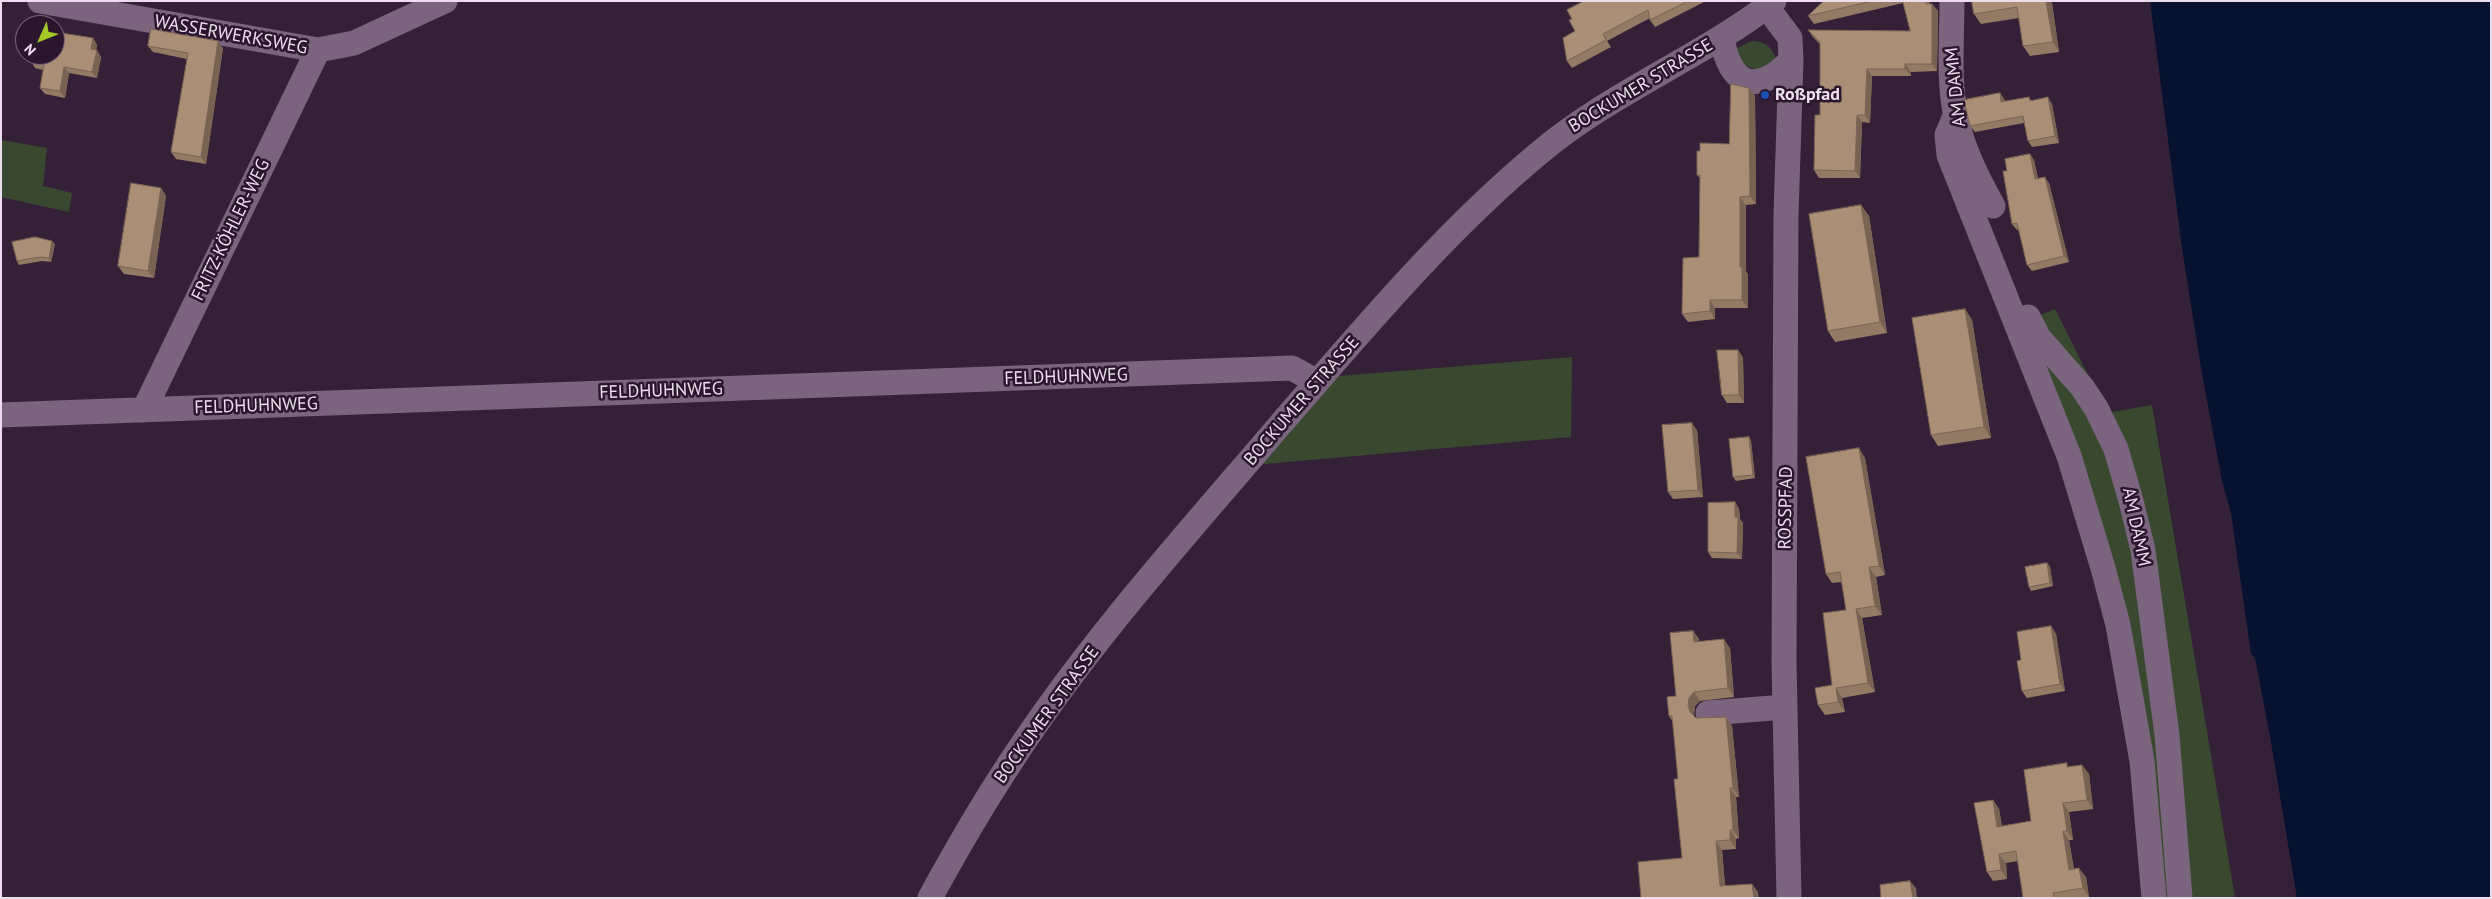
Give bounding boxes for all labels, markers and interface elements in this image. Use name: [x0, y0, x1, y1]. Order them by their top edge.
street label: WASSERWERKSWEG: [153, 11, 309, 59]
north arrow: [15, 15, 65, 65]
street label: BOCKUMER STRASSE: [1565, 34, 1717, 138]
text: N: [20, 40, 40, 59]
street label: AM DAMM: [1941, 46, 1971, 128]
place label: Roßpfad: [1775, 84, 1840, 106]
marker: Roßpfad: [1759, 89, 1771, 101]
street label: FRITZ-KÖHLER-WEG: [187, 156, 275, 304]
street label: BOCKUMER STRASSE: [1240, 332, 1364, 470]
street label: FELDHUHNWEG: [1004, 364, 1128, 390]
street label: FELDHUHNWEG: [599, 378, 723, 404]
street label: FELDHUHNWEG: [194, 393, 318, 419]
street label: ROSSPFAD: [1774, 466, 1798, 550]
street label: AM DAMM: [2117, 486, 2155, 568]
street label: BOCKUMER STRASSE: [990, 642, 1104, 788]

